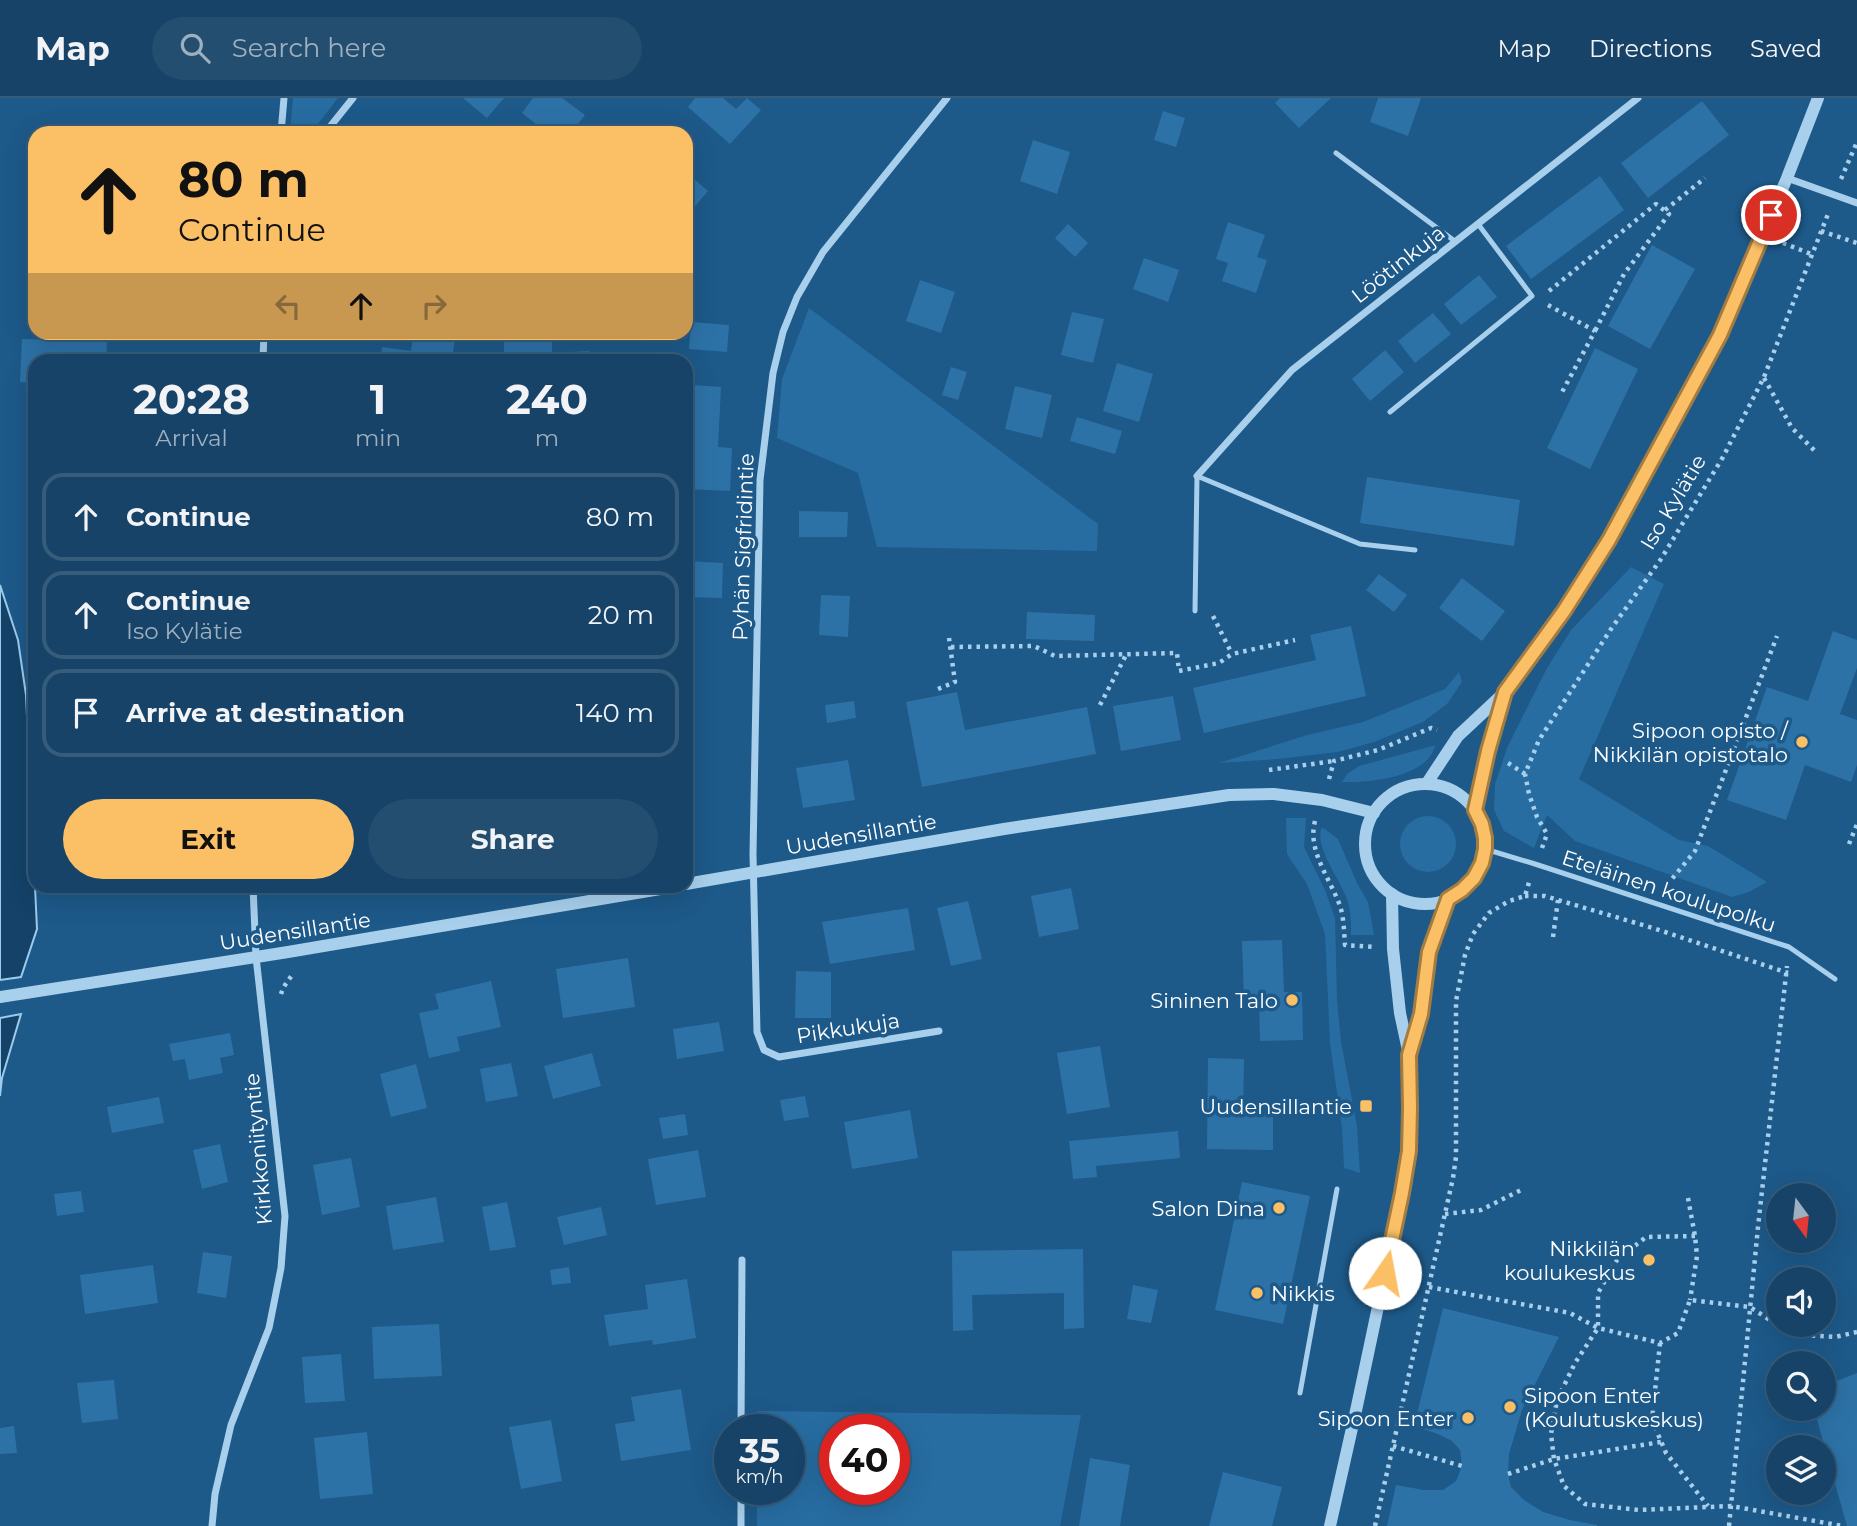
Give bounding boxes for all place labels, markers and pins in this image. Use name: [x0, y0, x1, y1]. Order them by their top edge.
pin: [1741, 185, 1801, 245]
place label: Sipoon opisto / Nikkilän opistotalo: [1593, 718, 1789, 767]
marker: Sipoon opisto / Nikkilän opistotalo: [1794, 734, 1810, 750]
place label: Sininen Talo: [1150, 988, 1278, 1013]
marker: Sininen Talo: [1284, 992, 1300, 1008]
place label: Uudensillantie: [1199, 1094, 1352, 1119]
marker: Uudensillantie: [1358, 1098, 1374, 1114]
place label: Salon Dina: [1152, 1196, 1265, 1221]
marker: Salon Dina: [1271, 1200, 1287, 1216]
place label: Nikkilän koulukeskus: [1504, 1236, 1635, 1285]
marker: Nikkilän koulukeskus: [1641, 1252, 1657, 1268]
place label: Nikkis: [1271, 1281, 1335, 1306]
marker: Nikkis: [1249, 1285, 1265, 1301]
place label: Sipoon Enter (Koulutuskeskus): [1524, 1383, 1704, 1432]
marker: Sipoon Enter (Koulutuskeskus): [1502, 1399, 1518, 1415]
place label: Sipoon Enter: [1318, 1406, 1454, 1431]
marker: Sipoon Enter: [1460, 1410, 1476, 1426]

